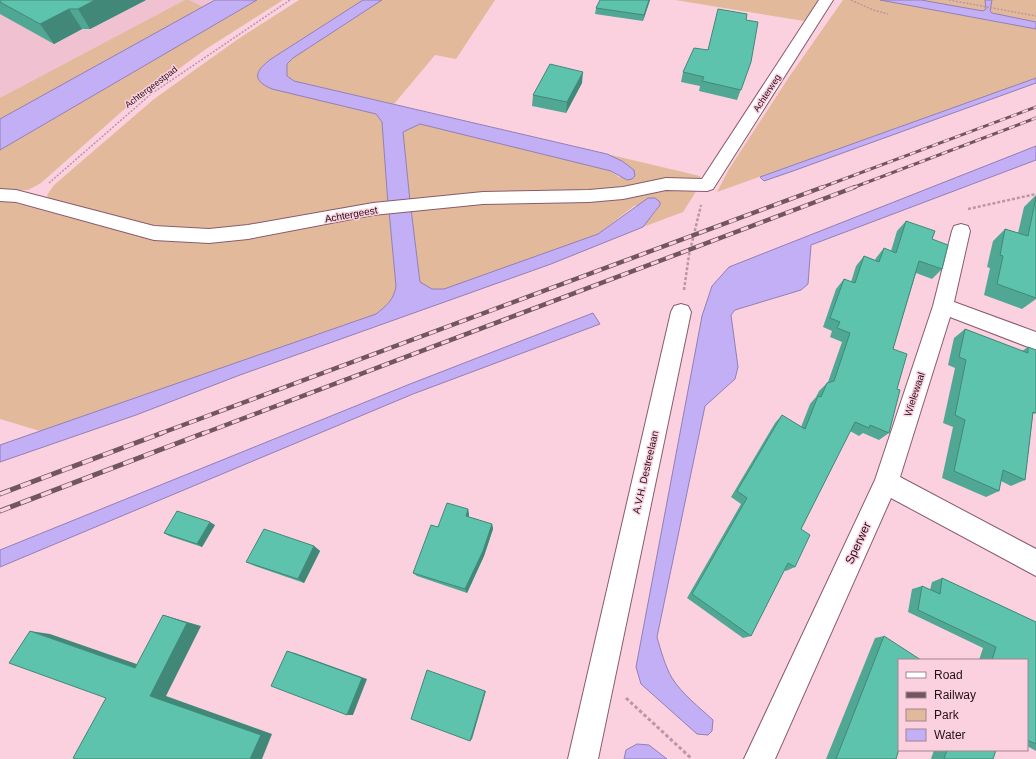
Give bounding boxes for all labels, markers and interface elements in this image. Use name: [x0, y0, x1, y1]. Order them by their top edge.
street label: Achtergeestpad: [123, 64, 179, 110]
street label: Achterweg: [751, 72, 783, 114]
street label: Achtergeest: [324, 204, 379, 225]
street label: Wielewaal: [902, 371, 927, 418]
street label: A.V.H. Destreelaan: [631, 430, 660, 515]
street label: Sperwer: [842, 520, 874, 566]
legend: [898, 659, 1028, 751]
text: Road: [934, 668, 963, 682]
text: Railway: [934, 688, 976, 702]
text: Park: [934, 708, 960, 722]
text: Water: [934, 728, 966, 742]

